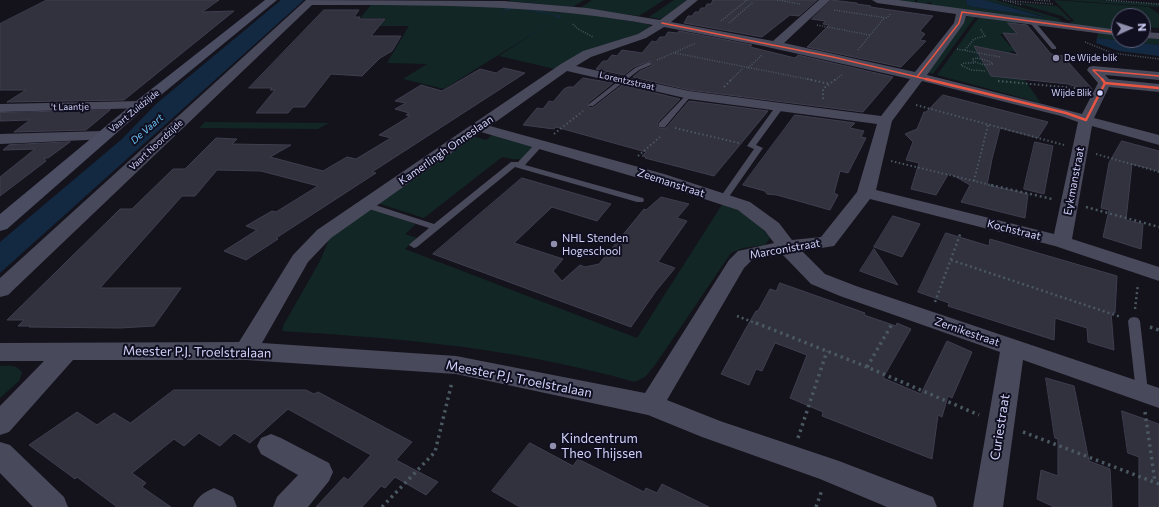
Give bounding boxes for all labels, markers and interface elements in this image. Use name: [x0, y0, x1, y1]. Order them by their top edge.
north arrow: [1111, 8, 1151, 48]
text: N: [1136, 23, 1149, 32]
marker: De Wijde blik: [1051, 53, 1061, 63]
place label: De Wijde blik: [1064, 53, 1117, 63]
street label: Lorentzstraat: [598, 69, 656, 93]
street label: Vaart Zuidzijde: [107, 87, 161, 135]
place label: Wijde Blik: [1051, 88, 1092, 98]
marker: Wijde Blik: [1095, 88, 1105, 98]
street label: 't Laantje: [51, 101, 89, 113]
water label: De Vaart: [128, 112, 166, 146]
street label: Kamerlingh Onneslaan: [396, 112, 496, 188]
street label: Vaart Noordzijde: [127, 117, 185, 173]
street label: Eykmanstraat: [1061, 146, 1087, 216]
street label: Zeemanstraat: [635, 166, 707, 200]
street label: Kochstraat: [986, 217, 1042, 243]
place label: NHL Stenden Hogeschool: [562, 231, 628, 257]
street label: Marconistraat: [749, 236, 821, 262]
marker: NHL Stenden Hogeschool: [549, 239, 559, 249]
street label: Zernikestraat: [933, 315, 1001, 349]
street label: Meester P.J. Troelstralaan: [123, 343, 271, 361]
street label: Meester P.J. Troelstralaan: [445, 357, 593, 401]
street label: Curiestraat: [987, 393, 1013, 461]
place label: Kindcentrum Theo Thijssen: [561, 431, 642, 462]
marker: Kindcentrum Theo Thijssen: [548, 441, 558, 451]

